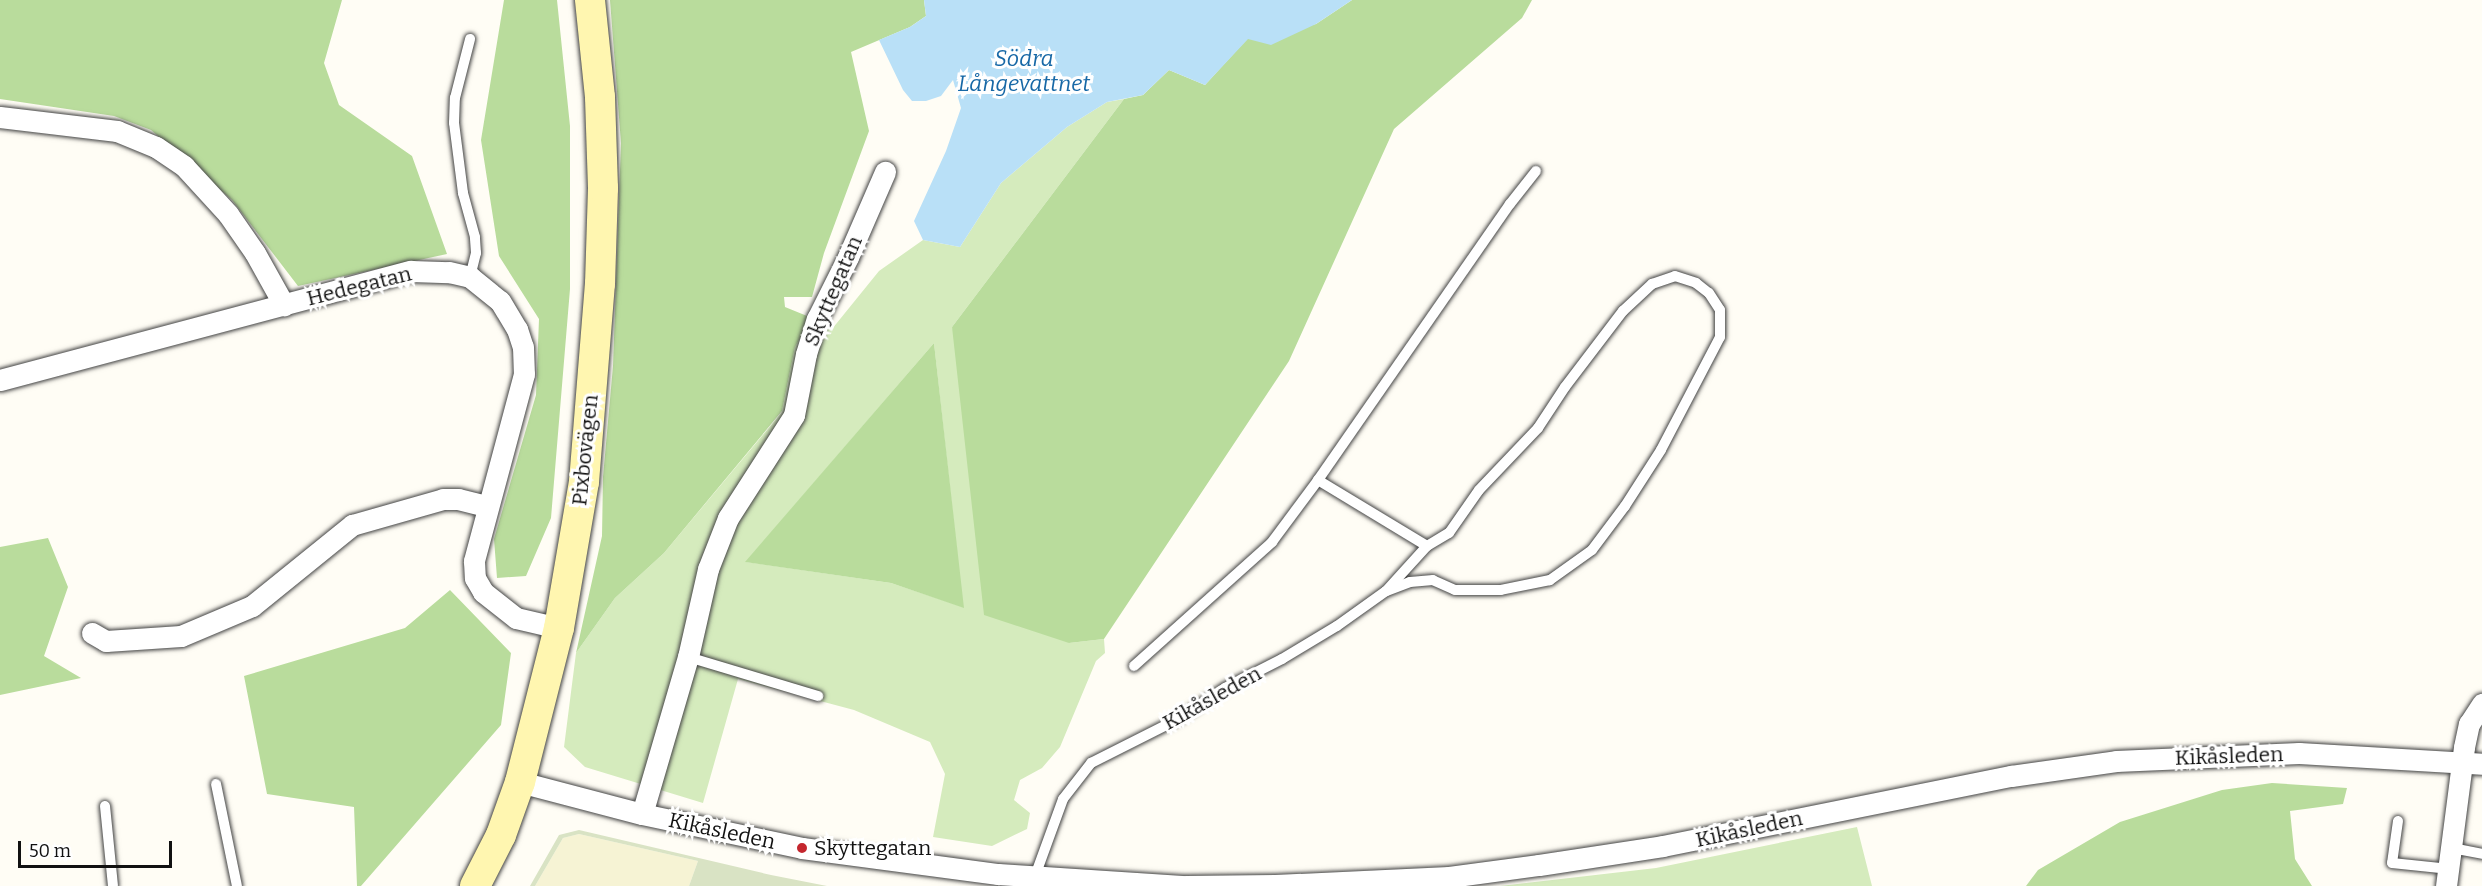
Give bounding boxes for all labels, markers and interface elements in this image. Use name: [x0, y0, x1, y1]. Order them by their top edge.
water label: Södra Långevattnet: [958, 45, 1090, 96]
street label: Skyttegatan: [798, 232, 868, 350]
street label: Hedegatan: [304, 261, 414, 311]
street label: Pixbovägen: [567, 393, 603, 507]
street label: Kikåsleden: [1158, 661, 1266, 735]
street label: Kikåsleden: [2174, 742, 2284, 770]
street label: Kikåsleden: [1693, 805, 1805, 853]
street label: Kikåsleden: [666, 807, 778, 855]
scale bar: [21, 829, 176, 867]
place label: Skyttegatan: [814, 835, 931, 861]
text: 50 m: [29, 840, 71, 862]
marker: Skyttegatan: [795, 841, 809, 855]

